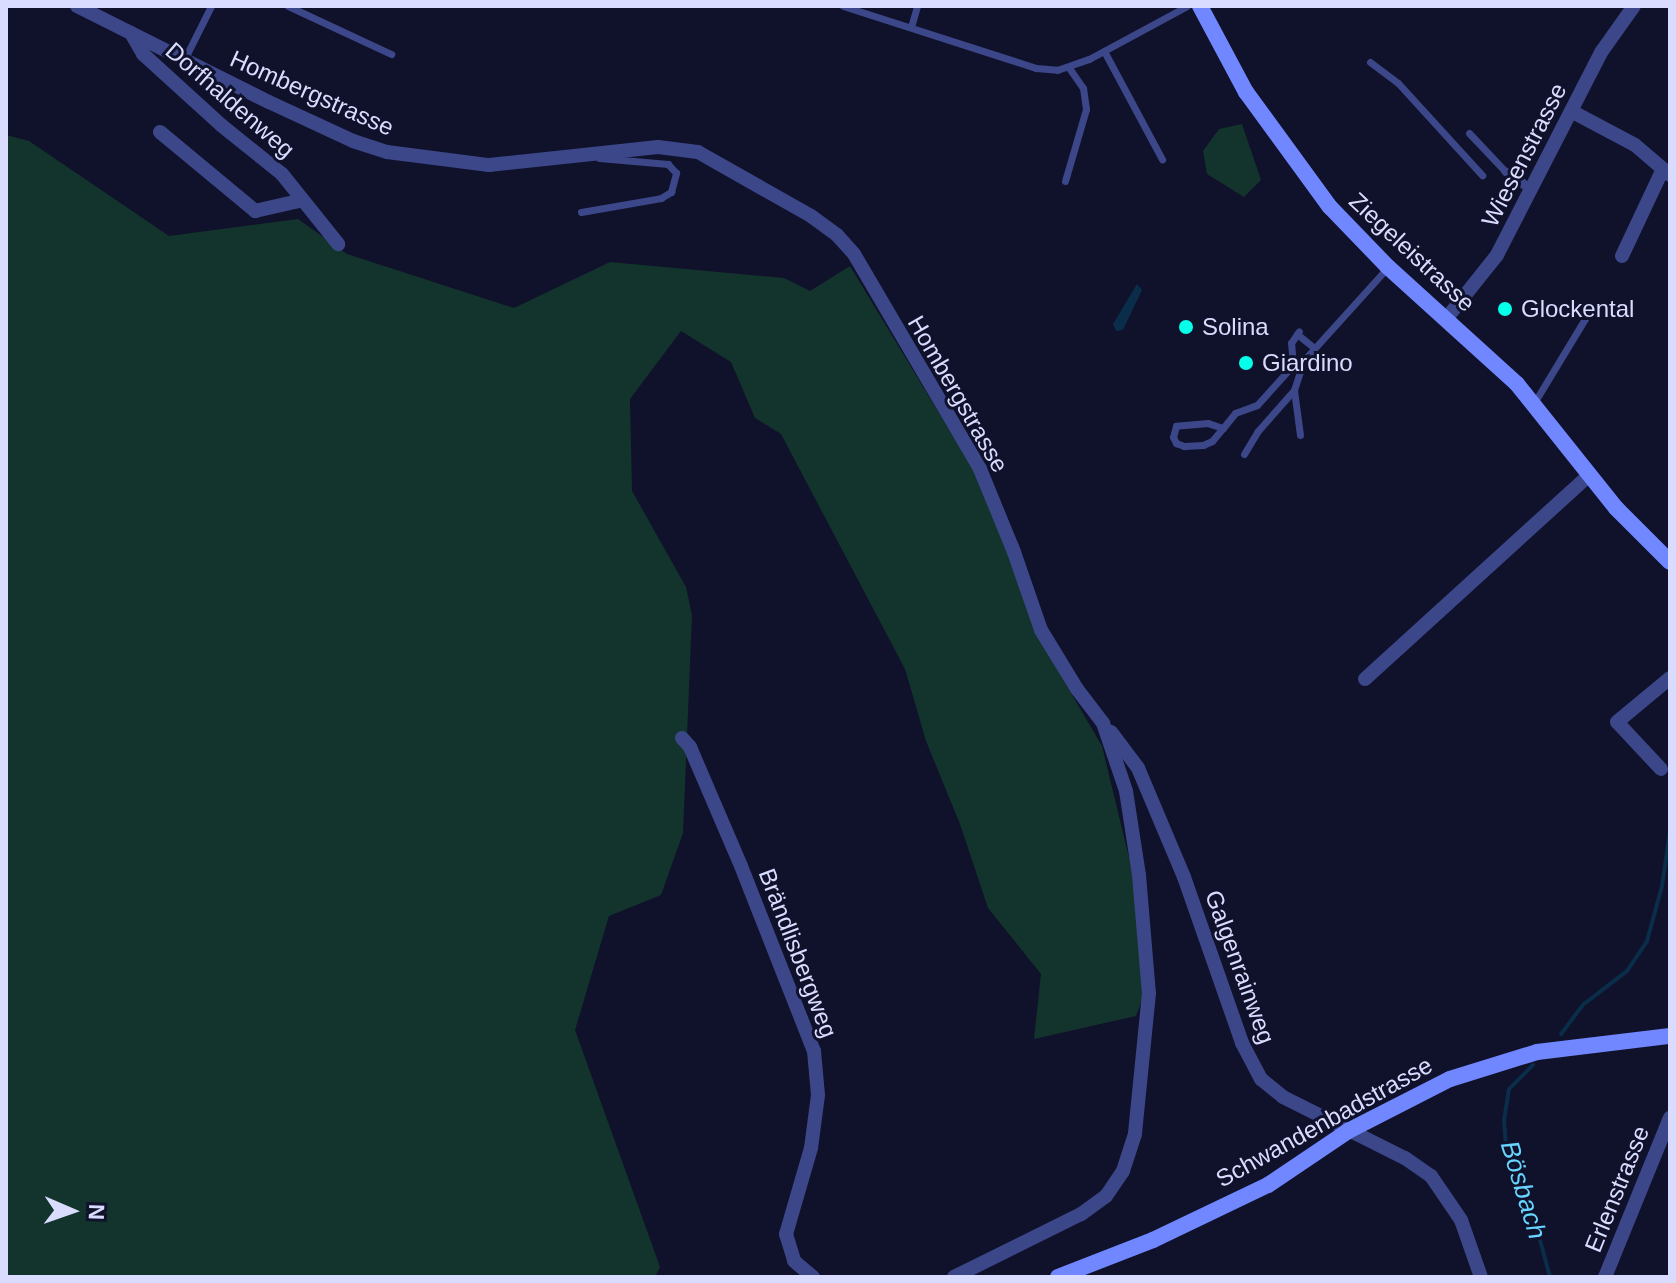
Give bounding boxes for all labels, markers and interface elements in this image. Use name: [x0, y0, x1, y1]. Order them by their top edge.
street label: Dorfhaldenweg: [160, 36, 300, 164]
street label: Hombergstrasse: [226, 44, 398, 142]
street label: Wiesenstrasse: [1475, 78, 1573, 232]
street label: Ziegeleistrasse: [1343, 186, 1481, 318]
place label: Glockental: [1521, 295, 1634, 323]
marker: Glockental: [1496, 300, 1514, 318]
street label: Hombergstrasse: [902, 311, 1014, 477]
place label: Solina: [1202, 313, 1269, 341]
marker: Solina: [1177, 318, 1195, 336]
place label: Giardino: [1262, 349, 1353, 377]
marker: Giardino: [1237, 354, 1255, 372]
street label: Brändlisbergweg: [753, 864, 843, 1042]
street label: Galgenrainweg: [1199, 886, 1281, 1048]
street label: Schwandenbadstrasse: [1211, 1051, 1437, 1193]
street label: Erlenstrasse: [1579, 1122, 1655, 1256]
water label: Bösbach: [1493, 1137, 1553, 1243]
north arrow: [32, 1171, 112, 1251]
text: N: [84, 1203, 109, 1220]

